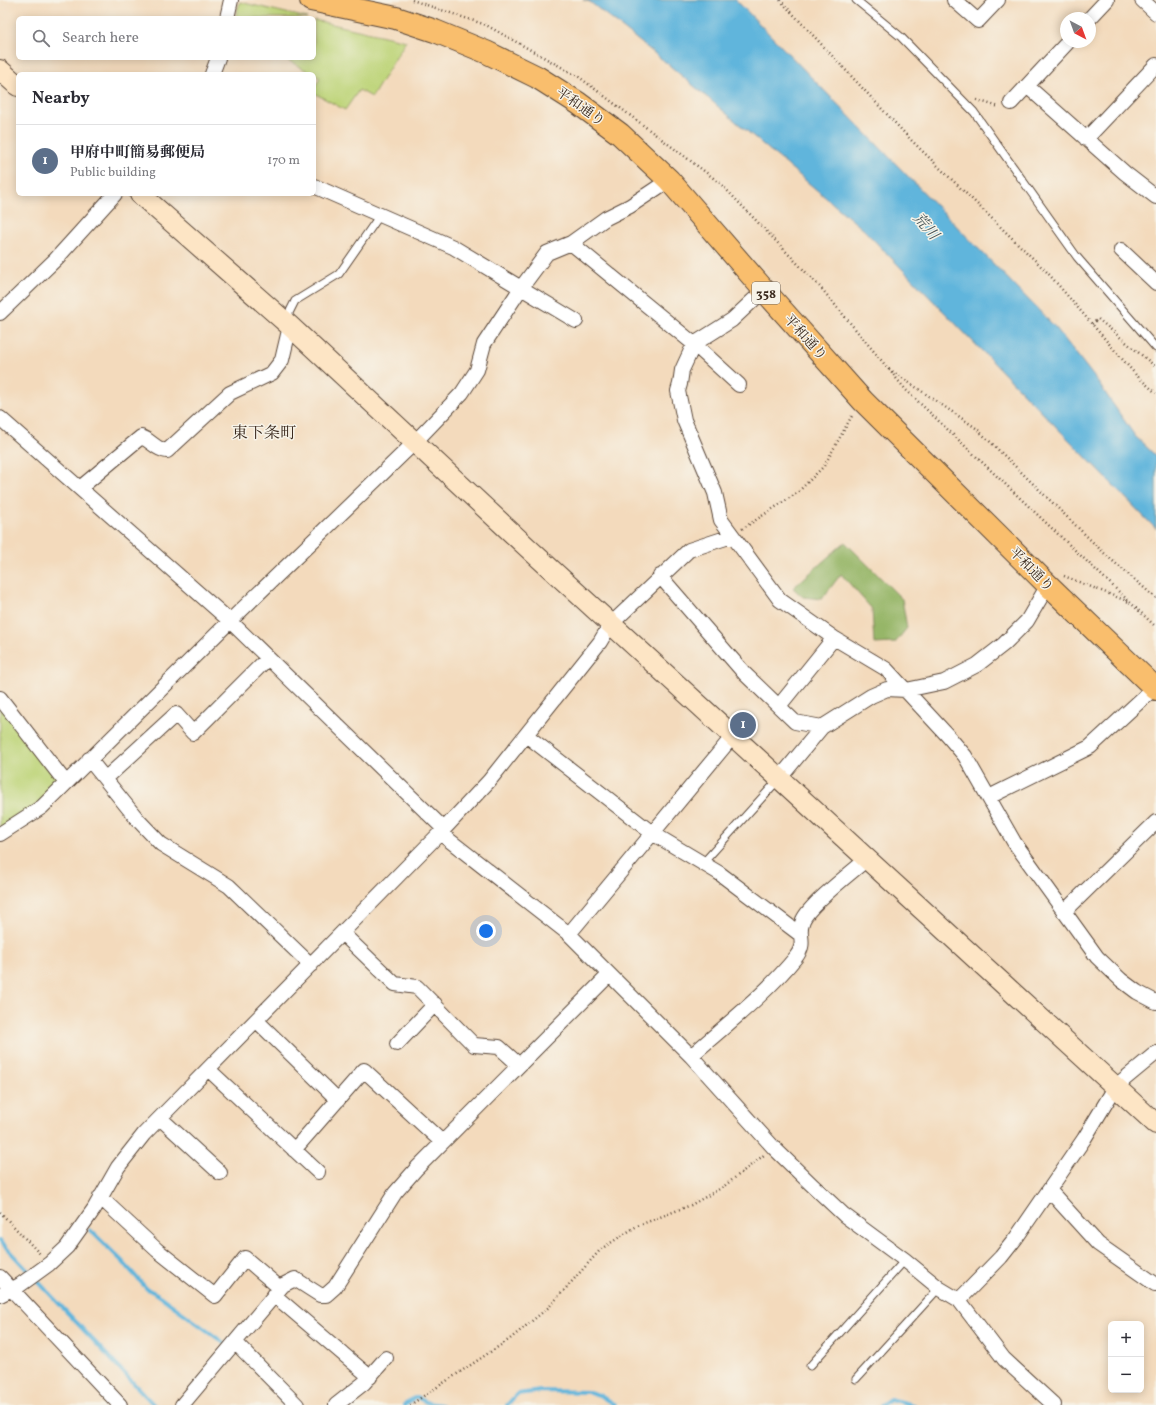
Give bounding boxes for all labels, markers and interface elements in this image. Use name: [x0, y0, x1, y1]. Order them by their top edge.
north arrow: [1060, 12, 1096, 48]
search box: [16, 16, 316, 60]
icon: search: [30, 27, 52, 49]
text: Search here: [62, 28, 139, 49]
street label: 平和通り: [552, 83, 609, 131]
text: Nearby: [32, 87, 90, 110]
text: 甲府中町簡易郵便局: [70, 143, 205, 164]
text: 1: [42, 152, 48, 170]
text: 170 m: [267, 152, 300, 170]
text: Public building: [70, 164, 156, 182]
water label: 荒川: [907, 209, 944, 247]
road number: 358: [752, 282, 780, 304]
street label: 平和通り: [779, 311, 831, 365]
district label: 東下条町: [232, 423, 296, 445]
street label: 平和通り: [1004, 544, 1057, 597]
pin: 1: [730, 710, 756, 740]
your location: [476, 921, 496, 941]
map controls: [1108, 1321, 1144, 1393]
button: +: [1108, 1321, 1144, 1357]
button: −: [1108, 1357, 1144, 1393]

